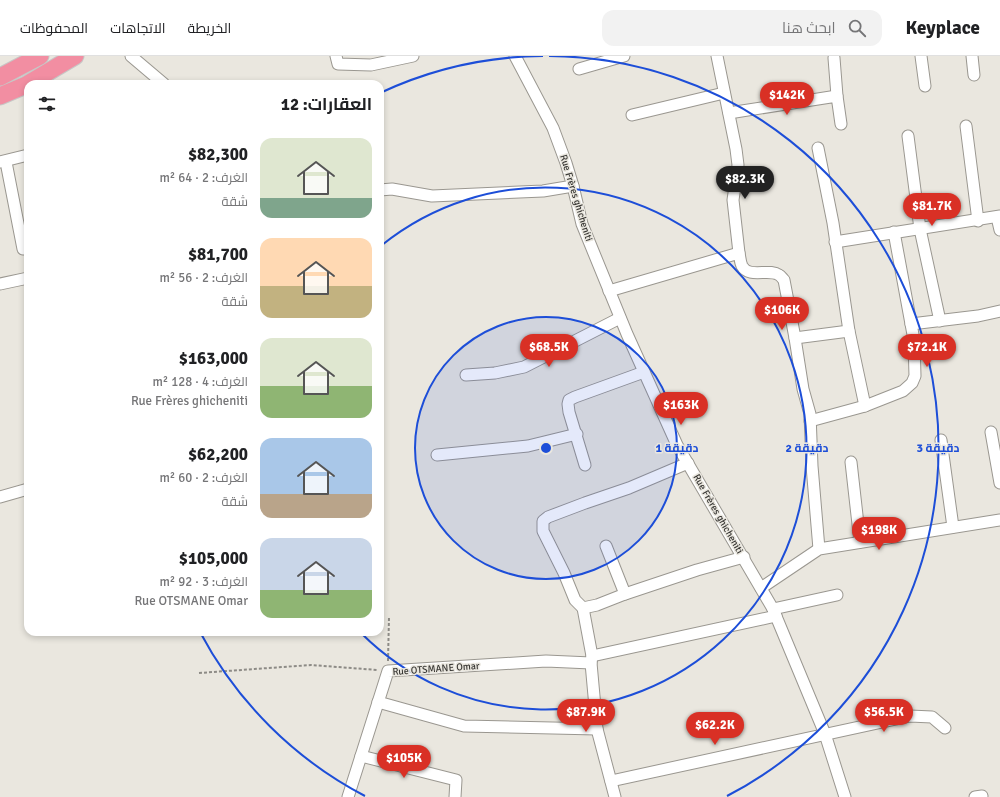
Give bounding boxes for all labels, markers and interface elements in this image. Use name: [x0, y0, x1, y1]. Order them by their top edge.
search box: [602, 10, 882, 46]
text: Keyplace: [906, 16, 980, 40]
icon: search: [846, 17, 868, 39]
text: ابحث هنا: [782, 19, 836, 37]
text: المحفوظات: [20, 20, 88, 37]
text: الاتجاهات: [110, 20, 166, 37]
text: الخريطة: [188, 20, 231, 37]
pin: $142K: [759, 82, 815, 116]
text: $142K: [769, 87, 805, 103]
icon: filters: [36, 93, 58, 115]
text: العقارات: 12: [281, 94, 372, 115]
text: $82,300: [188, 144, 248, 165]
street label: Rue Frères ghicheniti: [557, 153, 595, 243]
icon: home: [292, 154, 340, 202]
pin: $82.3K: [712, 166, 778, 200]
text: الغرف: 2 · 64 m²: [160, 170, 248, 186]
text: $82.3K: [725, 171, 765, 187]
pin: $81.7K: [899, 193, 965, 227]
text: شقة: [221, 194, 248, 210]
text: $81.7K: [912, 198, 952, 214]
text: $81,700: [188, 244, 248, 265]
icon: home: [292, 254, 340, 302]
text: الغرف: 2 · 56 m²: [160, 270, 248, 286]
text: شقة: [221, 294, 248, 310]
pin: $106K: [754, 297, 810, 331]
text: $106K: [764, 302, 800, 318]
pin: $68.5K: [516, 334, 582, 368]
pin: $72.1K: [894, 334, 960, 368]
text: $68.5K: [529, 339, 569, 355]
text: $72.1K: [907, 339, 947, 355]
text: $163,000: [179, 348, 248, 369]
icon: home: [292, 354, 340, 402]
text: الغرف: 4 · 128 m²: [152, 374, 248, 390]
pin: $163K: [653, 392, 709, 426]
text: Rue Frères ghicheniti: [131, 393, 248, 409]
text: $163K: [663, 397, 699, 413]
centre of rings: [539, 441, 553, 455]
text: 1 دقيقة: [655, 441, 699, 456]
text: 2 دقيقة: [785, 441, 829, 456]
text: 3 دقيقة: [916, 441, 960, 456]
text: $62,200: [188, 444, 248, 465]
icon: home: [292, 454, 340, 502]
text: الغرف: 2 · 60 m²: [160, 470, 248, 486]
street label: Rue Frères ghicheniti: [690, 472, 746, 556]
text: شقة: [221, 494, 248, 510]
pin: $198K: [851, 517, 907, 551]
text: $198K: [861, 522, 897, 538]
text: $105,000: [179, 548, 248, 569]
icon: home: [292, 554, 340, 602]
text: الغرف: 3 · 92 m²: [160, 574, 248, 590]
text: Rue OTSMANE Omar: [135, 593, 248, 609]
street label: Rue OTSMANE Omar: [392, 660, 480, 678]
pin: $87.9K: [553, 699, 619, 733]
pin: $56.5K: [851, 699, 917, 733]
text: $87.9K: [566, 704, 606, 720]
text: $56.5K: [864, 704, 904, 720]
pin: $62.2K: [682, 712, 748, 746]
text: $62.2K: [695, 717, 735, 733]
pin: $105K: [376, 745, 432, 779]
text: $105K: [386, 750, 422, 766]

